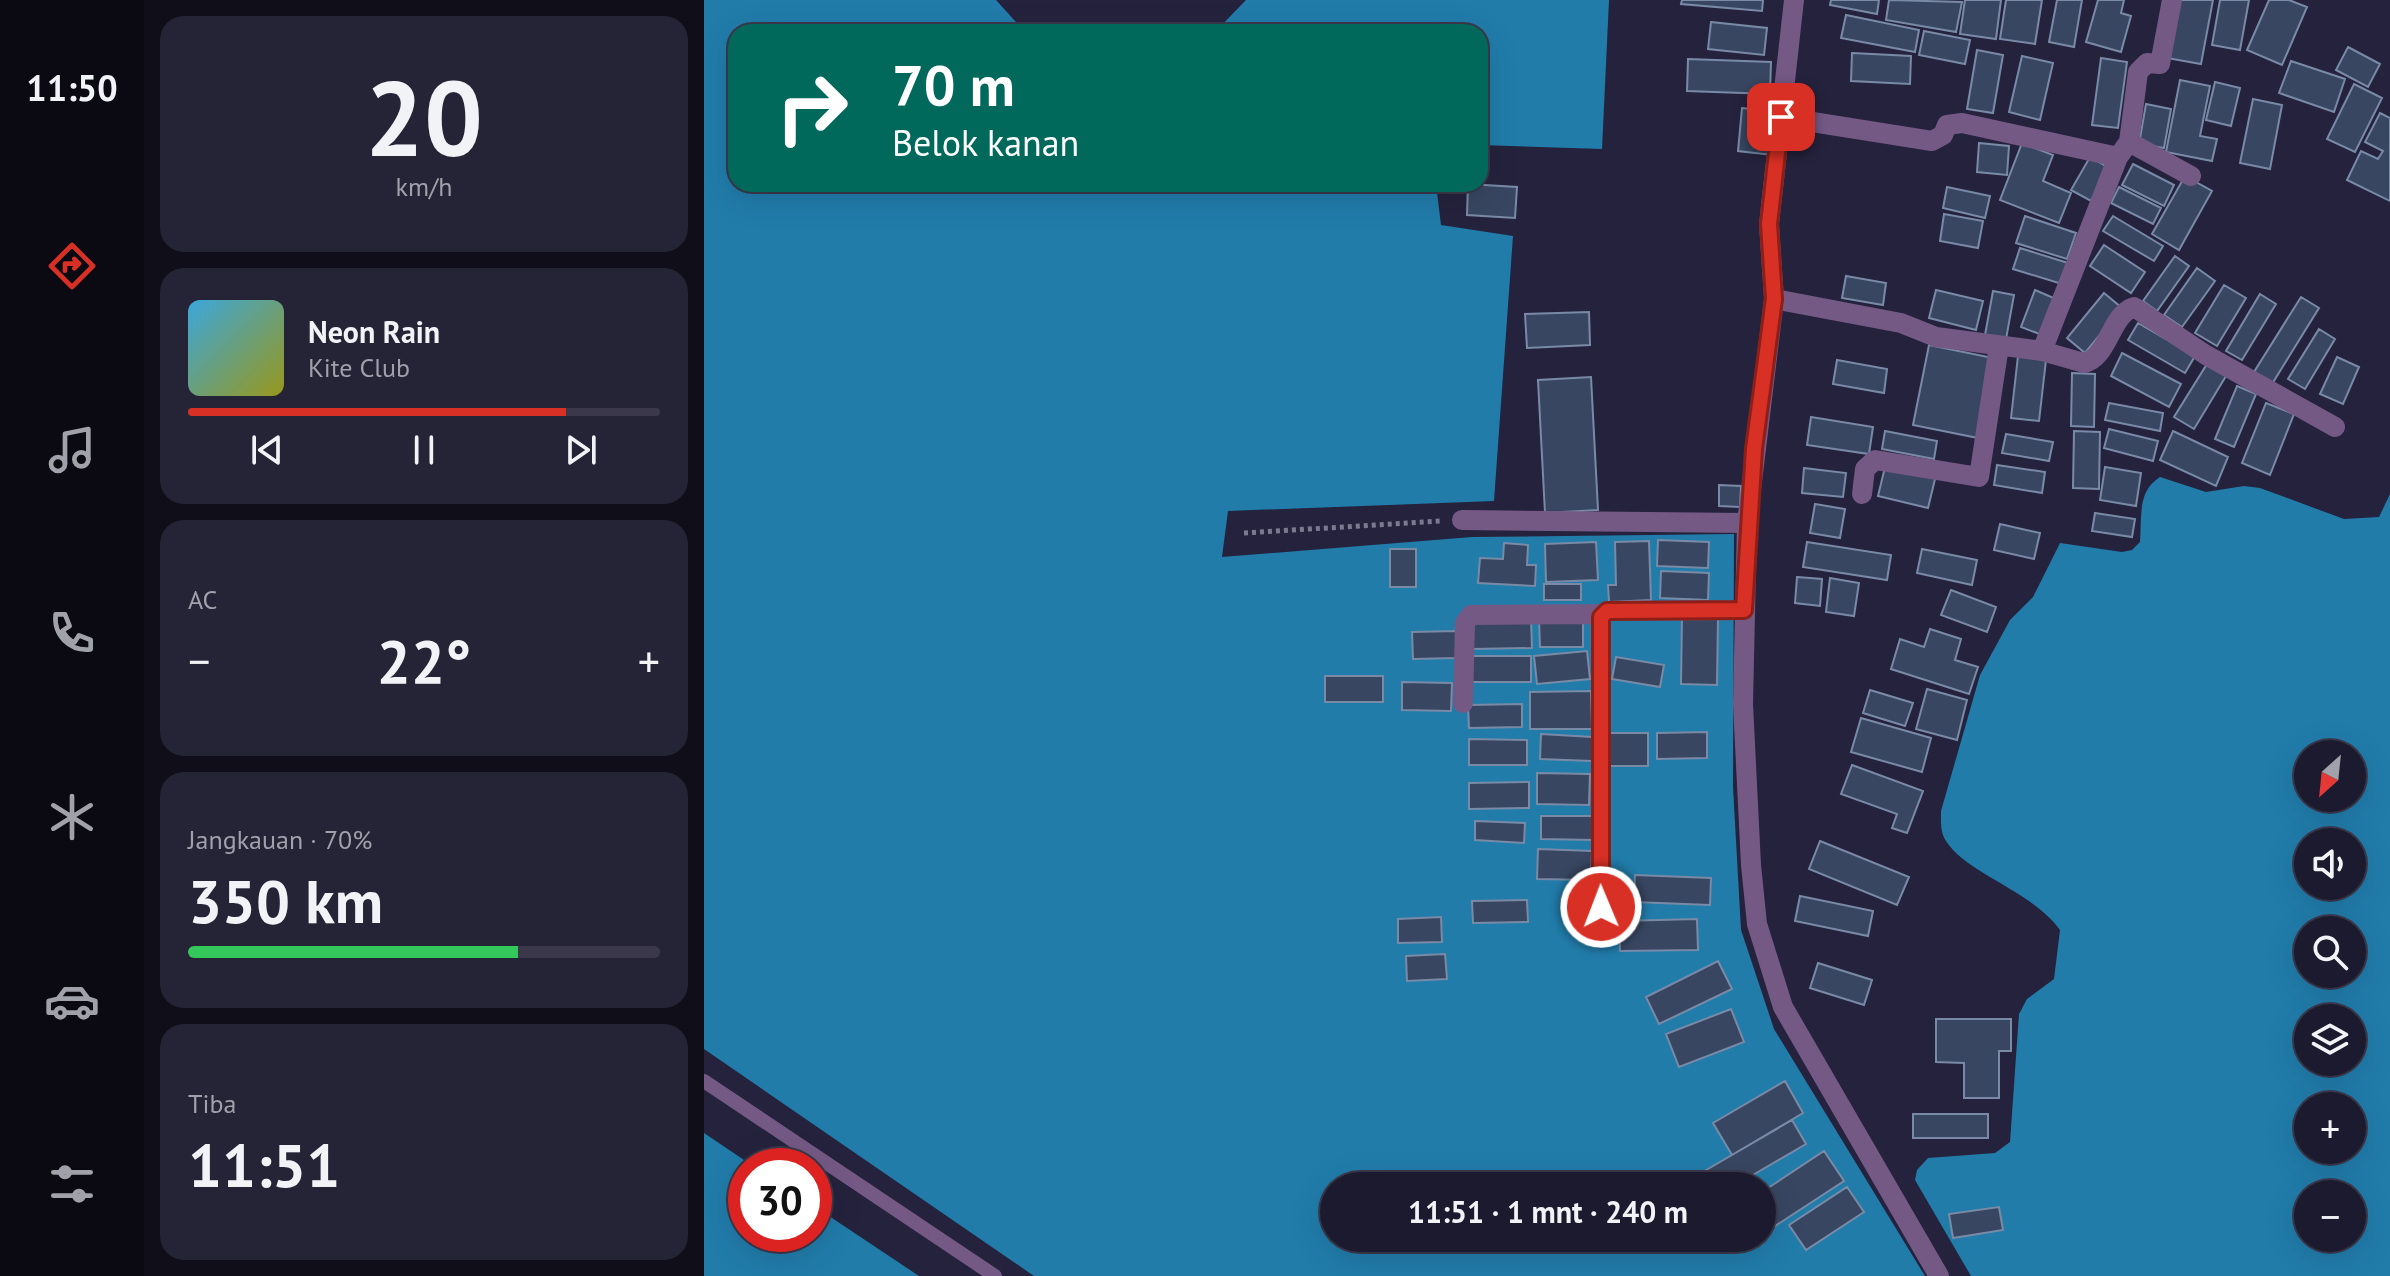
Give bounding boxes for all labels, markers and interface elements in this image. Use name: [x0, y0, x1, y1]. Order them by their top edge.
text: 70 m: [892, 49, 1015, 121]
text: 20: [365, 50, 483, 185]
icon: right: [760, 56, 864, 160]
text: 11:50: [26, 64, 118, 111]
pin: [1747, 83, 1815, 151]
icon: arrive: [1759, 95, 1803, 139]
text: Belok kanan: [892, 119, 1079, 166]
text: km/h: [396, 170, 453, 203]
icon: directions: [44, 238, 100, 294]
text: Neon Rain: [308, 312, 440, 351]
text: Kite Club: [308, 351, 410, 384]
icon: music: [44, 422, 100, 478]
icon: previous: [245, 428, 289, 472]
icon: pause: [402, 428, 446, 472]
icon: next: [559, 428, 603, 472]
text: AC: [188, 583, 217, 616]
icon: phone: [44, 605, 100, 661]
text: 22°: [377, 622, 471, 700]
text: −: [188, 632, 210, 689]
text: +: [638, 632, 660, 689]
north arrow: [2294, 740, 2366, 812]
map controls: [2294, 740, 2366, 1252]
icon: climate: [44, 789, 100, 845]
text: Jangkauan · 70%: [188, 823, 372, 856]
button: sound: [2294, 828, 2366, 900]
text: 350 km: [188, 862, 383, 940]
position arrow: [1559, 865, 1643, 949]
button: search: [2294, 916, 2366, 988]
icon: car: [44, 973, 100, 1029]
button: layers: [2294, 1004, 2366, 1076]
text: Tiba: [188, 1087, 236, 1120]
button: +: [2294, 1092, 2366, 1164]
text: 11:51: [188, 1126, 340, 1204]
speed limit sign: 30: [728, 1148, 832, 1252]
icon: filters: [44, 1156, 100, 1212]
button: −: [2294, 1180, 2366, 1252]
text: 11:51 · 1 mnt · 240 m: [1408, 1192, 1688, 1231]

